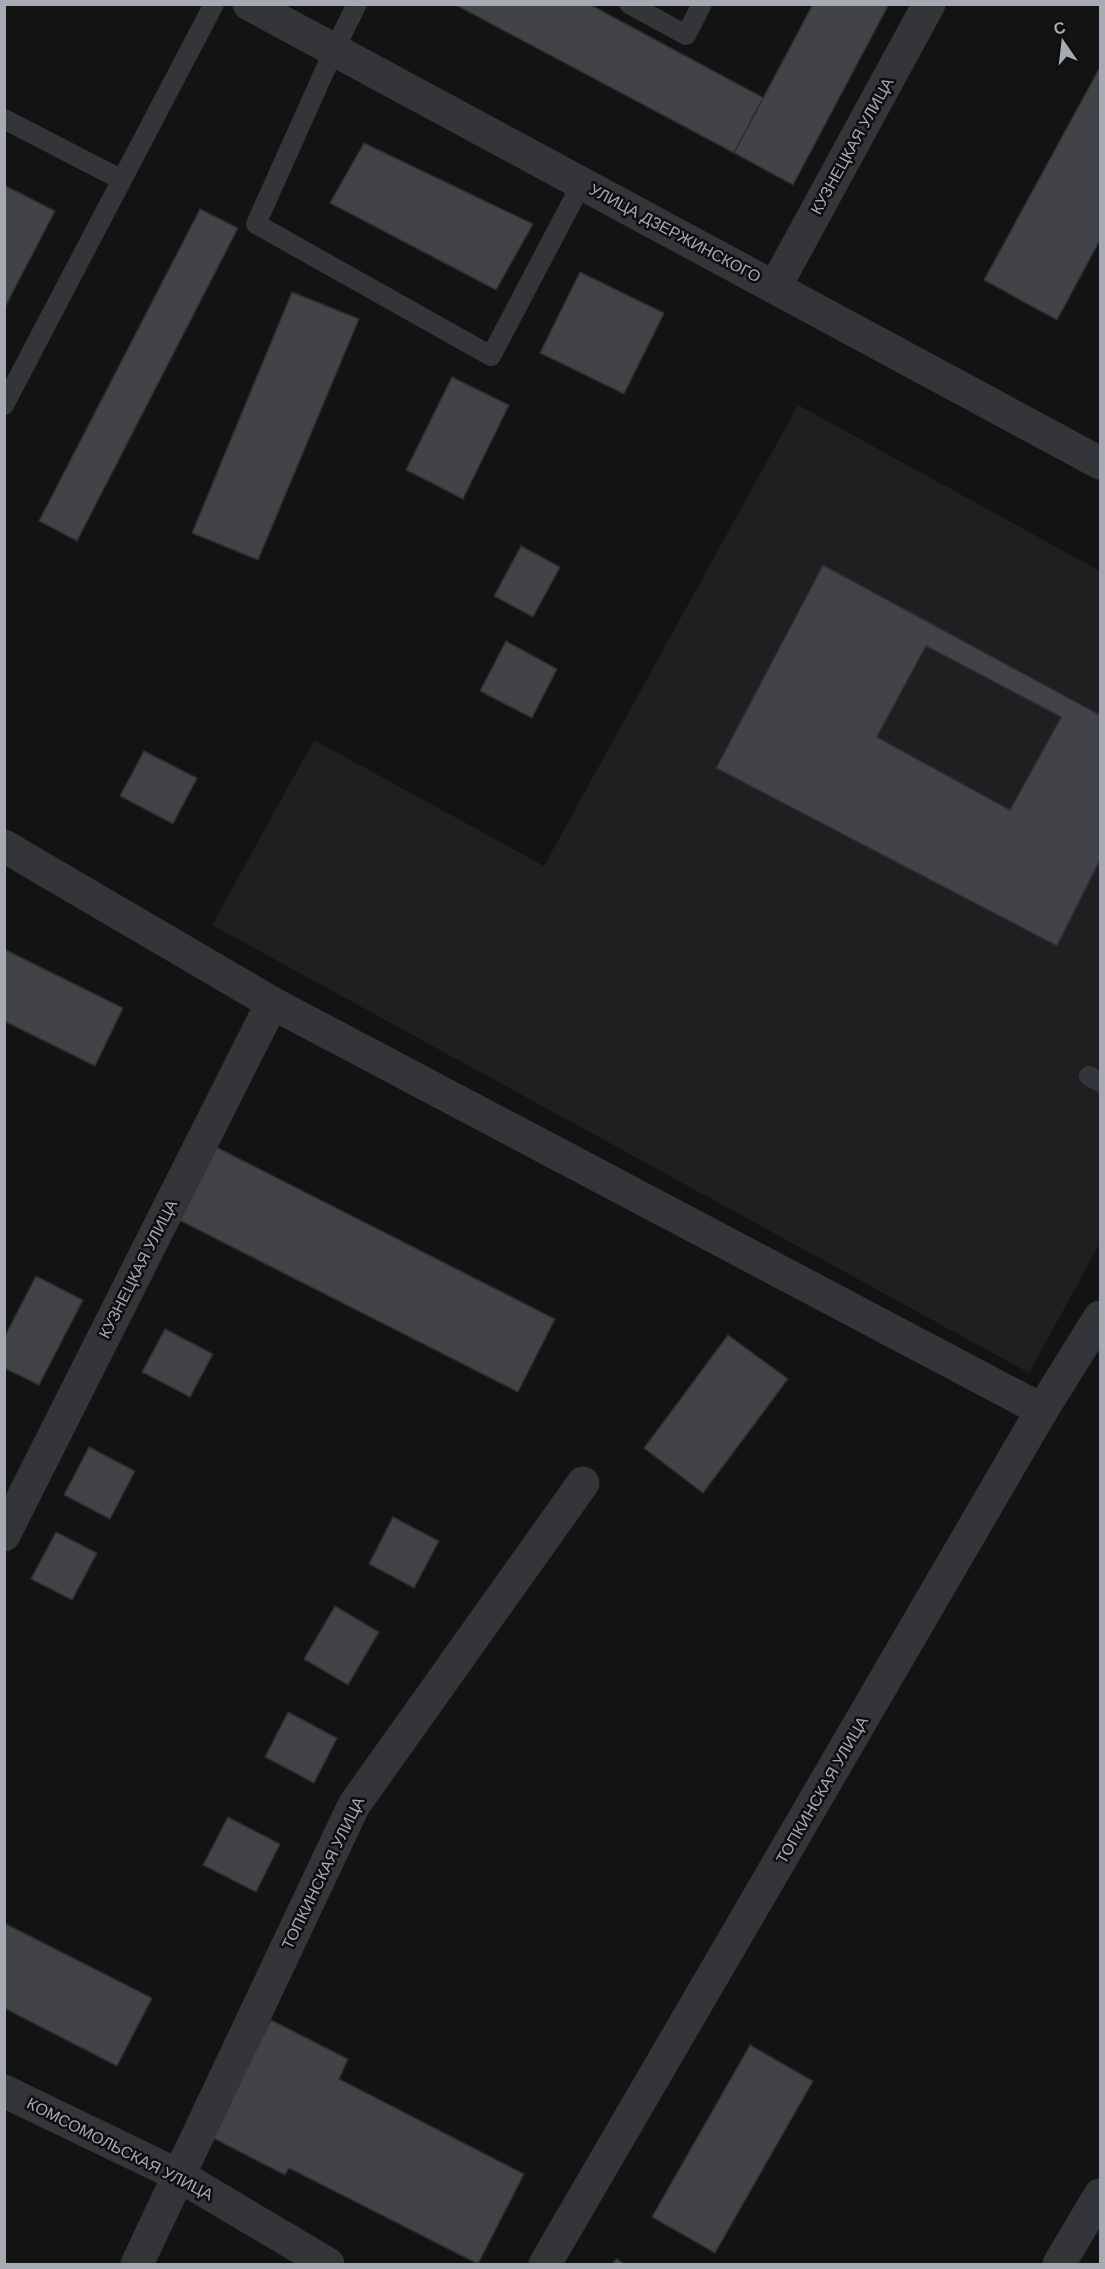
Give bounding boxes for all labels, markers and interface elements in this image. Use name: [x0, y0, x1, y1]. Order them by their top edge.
north arrow: [1033, 12, 1093, 72]
text: С: [1052, 18, 1068, 38]
street label: КУЗНЕЦКАЯ УЛИЦА: [807, 75, 897, 217]
street label: УЛИЦА ДЗЕРЖИНСКОГО: [586, 181, 764, 285]
street label: КУЗНЕЦКАЯ УЛИЦА: [96, 1197, 180, 1341]
street label: ТОПКИНСКАЯ УЛИЦА: [773, 1713, 871, 1867]
street label: ТОПКИНСКАЯ УЛИЦА: [279, 1794, 367, 1952]
street label: КОМСОМОЛЬСКАЯ УЛИЦА: [24, 2095, 216, 2204]

